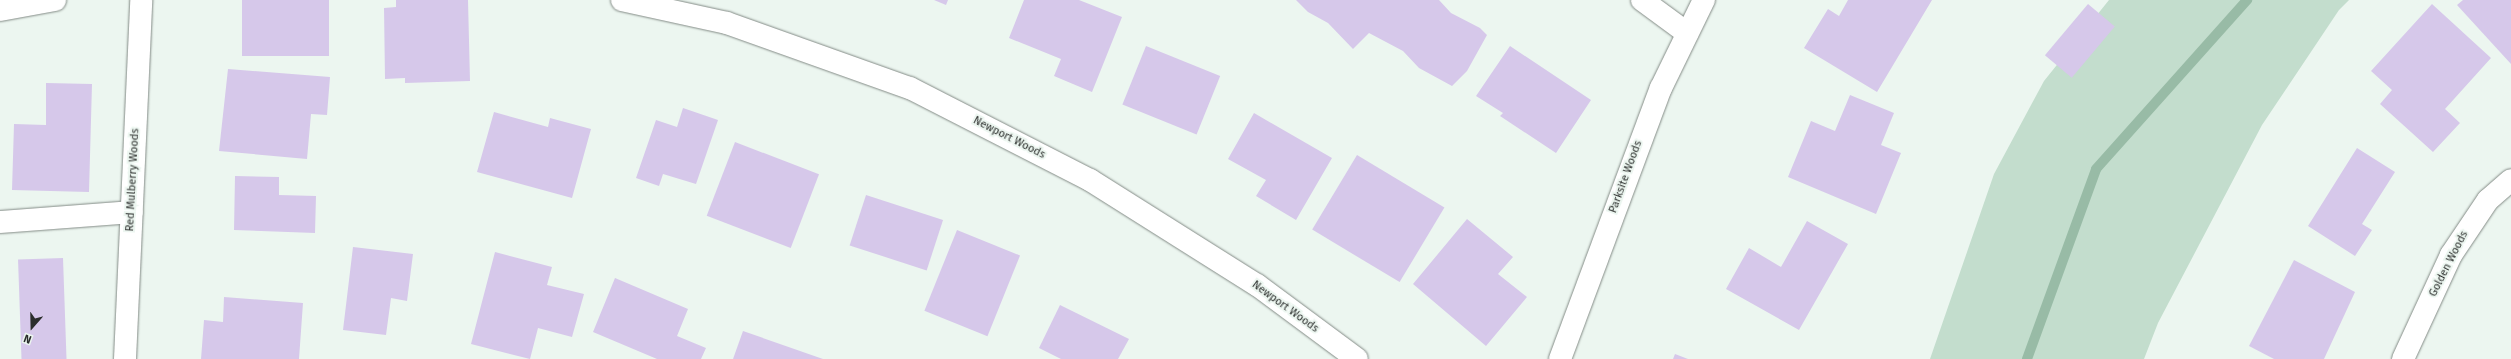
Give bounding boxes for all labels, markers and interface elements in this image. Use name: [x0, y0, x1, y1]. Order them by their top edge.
street label: Newport Woods: [971, 114, 1047, 162]
street label: Red Mulberry Woods: [124, 128, 142, 232]
street label: Parksite Woods: [1607, 139, 1645, 215]
street label: Golden Woods: [2427, 229, 2471, 299]
street label: Newport Woods: [1249, 278, 1321, 336]
north arrow: [12, 307, 52, 347]
text: N: [22, 331, 33, 346]

